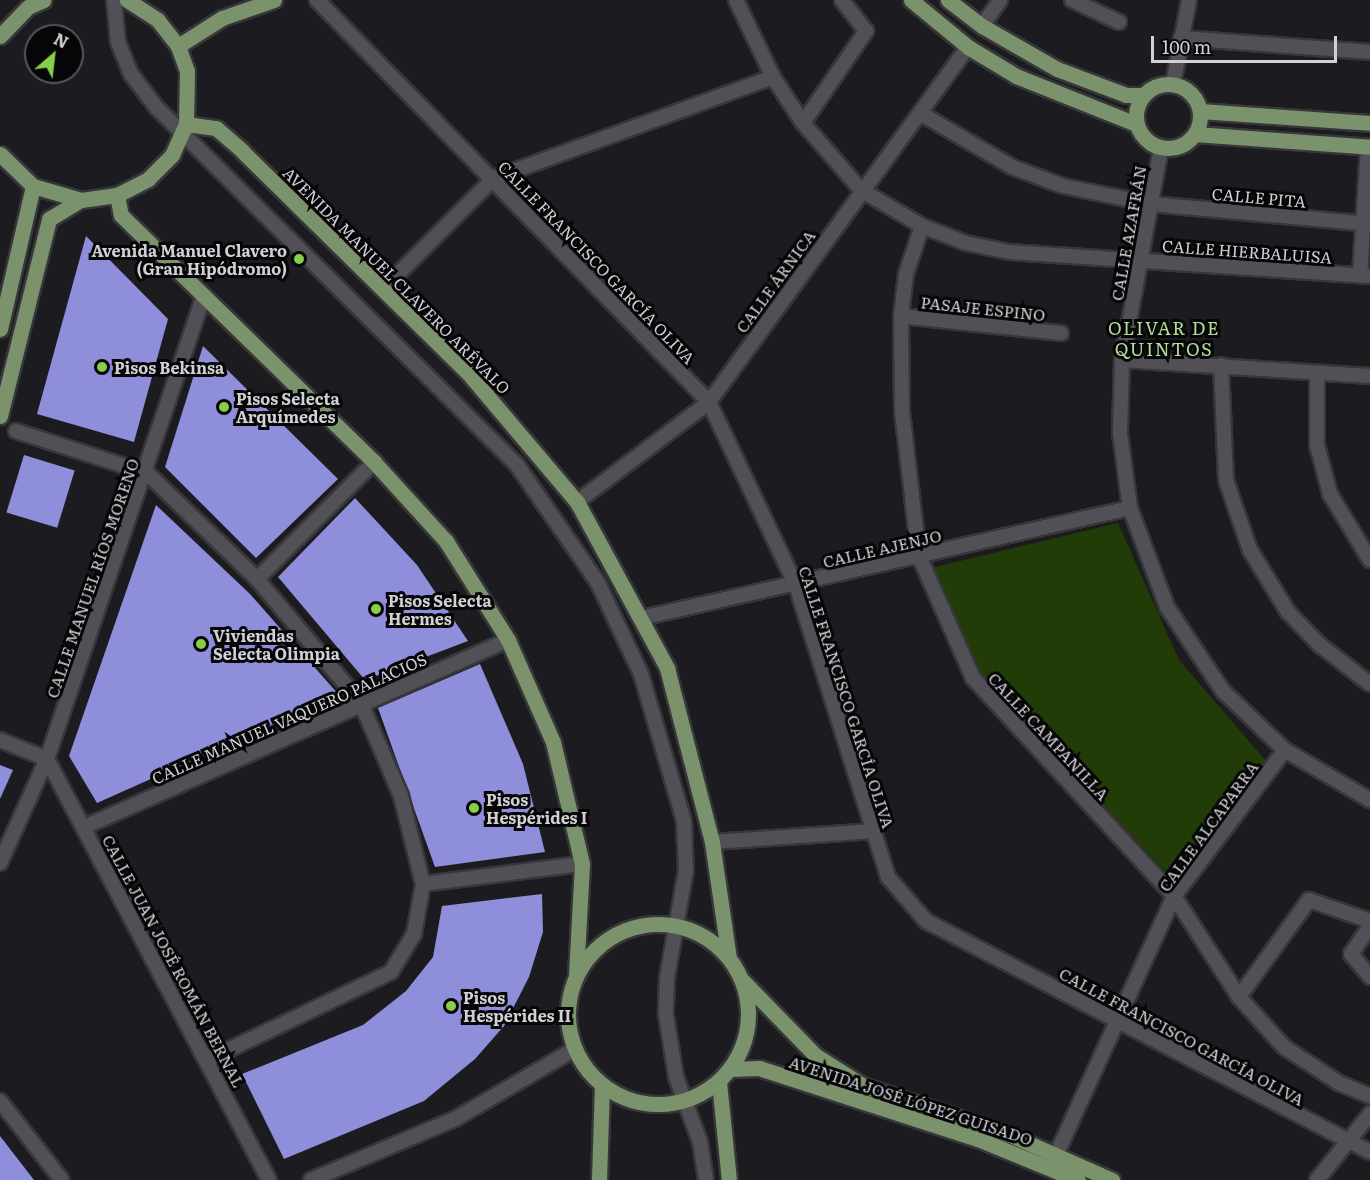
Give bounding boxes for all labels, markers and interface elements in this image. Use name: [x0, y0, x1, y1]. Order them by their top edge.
north arrow: [24, 24, 84, 84]
scale bar: [1154, 24, 1340, 62]
text: N: [50, 26, 73, 54]
text: 100 m: [1162, 33, 1211, 60]
street label: CALLE FRANCISCO GARCÍA OLIVA: [495, 157, 699, 367]
street label: AVENIDA MANUEL CLAVERO ARÉVALO: [280, 163, 514, 397]
street label: CALLE AZAFRÁN: [1107, 164, 1149, 302]
street label: CALLE PITA: [1211, 183, 1307, 211]
street label: CALLE ÁRNICA: [731, 226, 819, 336]
street label: CALLE HIERBALUISA: [1161, 235, 1333, 267]
place label: Avenida Manuel Clavero (Gran Hipódromo): [91, 240, 287, 278]
marker: Avenida Manuel Clavero (Gran Hipódromo): [292, 252, 306, 266]
street label: PASAJE ESPINO: [920, 292, 1046, 324]
district label: OLIVAR DE QUINTOS: [1108, 318, 1220, 360]
place label: Pisos Bekinsa: [114, 357, 224, 377]
marker: Pisos Bekinsa: [95, 360, 109, 374]
place label: Pisos Selecta Arquímedes: [236, 388, 340, 426]
marker: Pisos Selecta Arquímedes: [217, 400, 231, 414]
street label: CALLE MANUEL RÍOS MORENO: [42, 456, 142, 700]
street label: CALLE AJENJO: [821, 525, 943, 571]
street label: CALLE FRANCISCO GARCÍA OLIVA: [795, 564, 899, 830]
place label: Pisos Selecta Hermes: [388, 590, 492, 628]
marker: Pisos Selecta Hermes: [369, 602, 383, 616]
place label: Viviendas Selecta Olimpia: [213, 625, 340, 663]
marker: Viviendas Selecta Olimpia: [194, 637, 208, 651]
street label: CALLE MANUEL VAQUERO PALACIOS: [149, 649, 429, 787]
street label: CALLE CAMPANILLA: [985, 668, 1113, 804]
street label: CALLE ALCAPARRA: [1154, 757, 1262, 895]
place label: Pisos Hespérides I: [486, 789, 587, 827]
marker: Pisos Hespérides I: [467, 801, 481, 815]
street label: CALLE JUAN JOSÉ ROMÁN BERNAL: [99, 831, 249, 1091]
street label: CALLE FRANCISCO GARCÍA OLIVA: [1056, 963, 1308, 1109]
place label: Pisos Hespérides II: [463, 987, 571, 1025]
marker: Pisos Hespérides II: [444, 999, 458, 1013]
street label: AVENIDA JOSÉ LÓPEZ GUISADO: [787, 1051, 1035, 1149]

